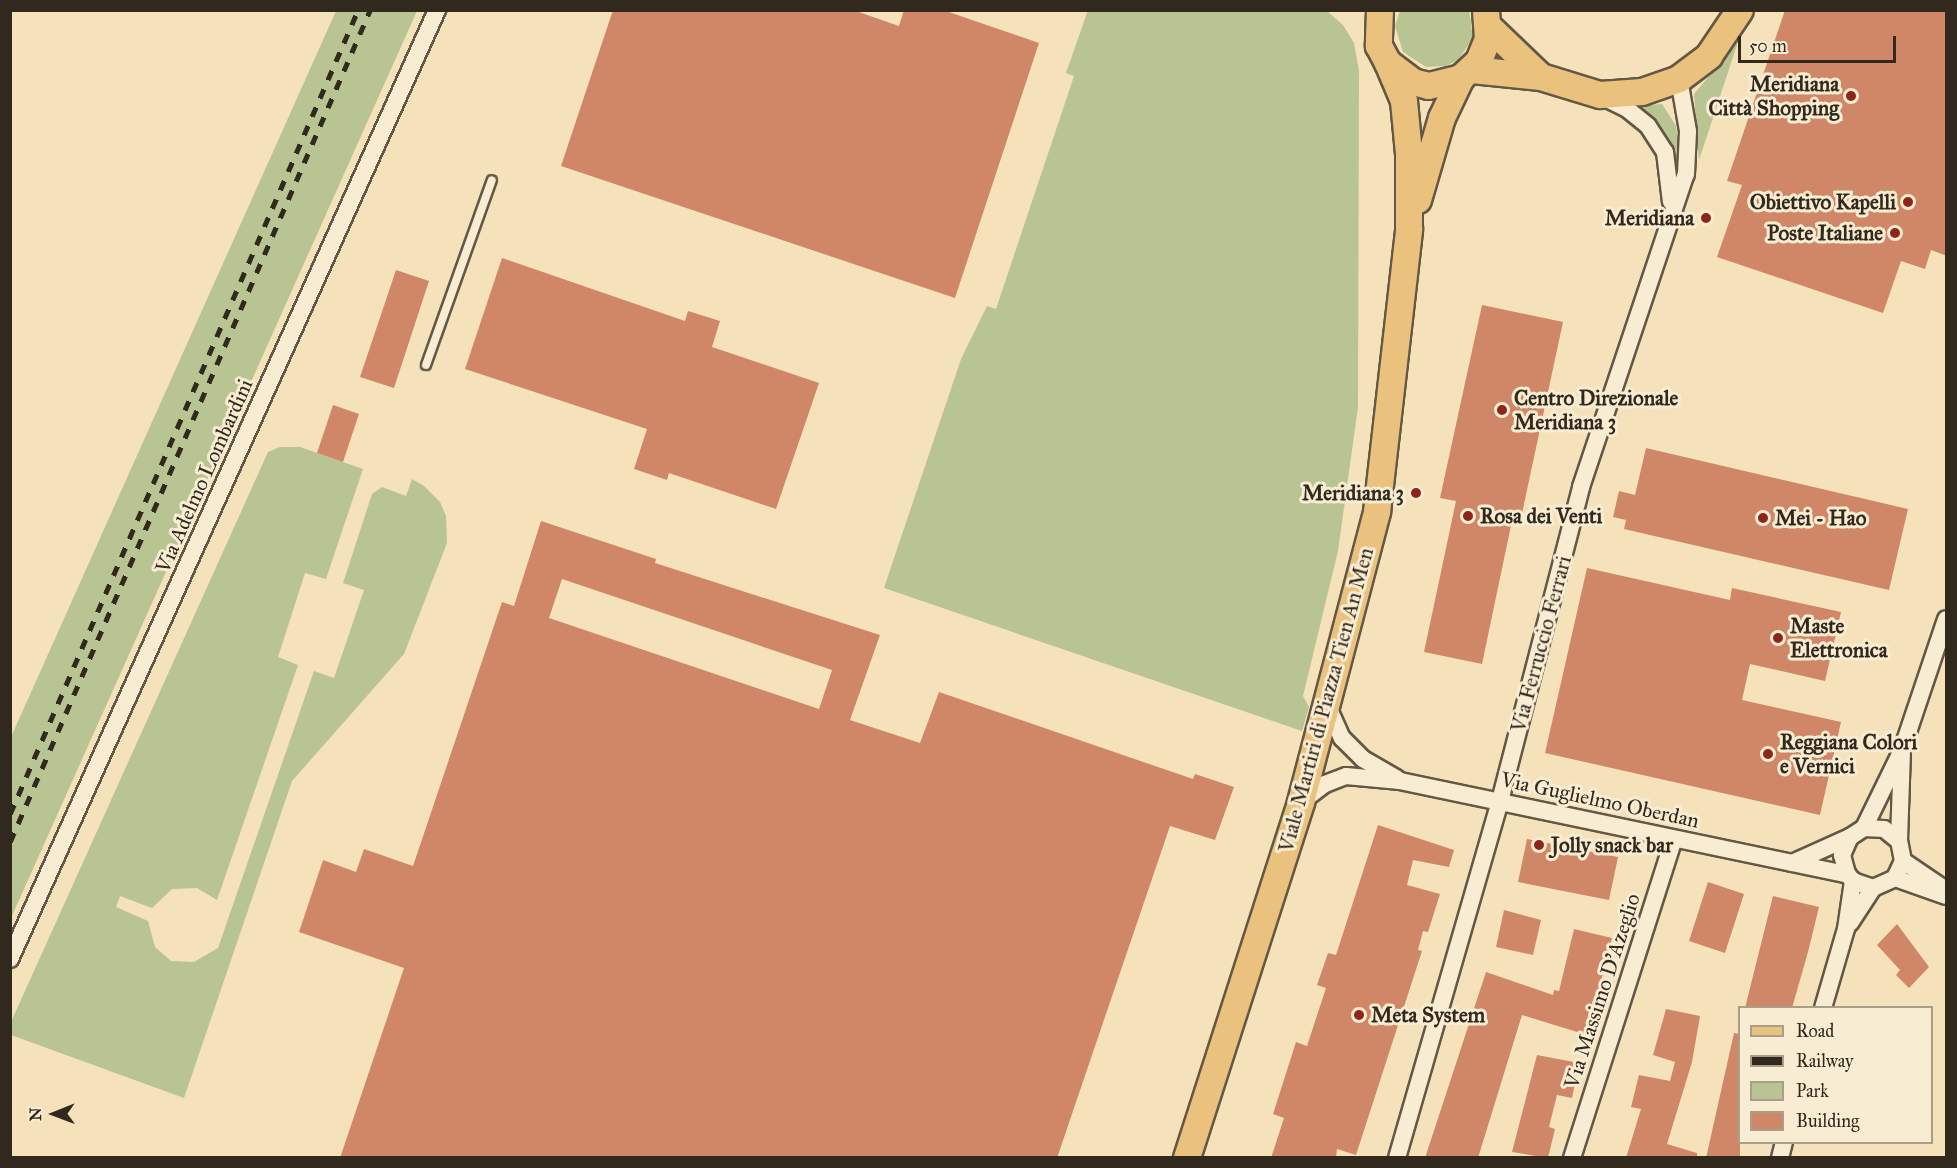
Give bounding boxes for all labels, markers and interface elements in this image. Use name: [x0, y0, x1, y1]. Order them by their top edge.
scale bar: [1741, 24, 1898, 62]
text: 50 m: [1749, 35, 1787, 57]
place label: Meridiana Città Shopping: [1708, 71, 1839, 121]
marker: Meridiana Città Shopping: [1844, 89, 1858, 103]
place label: Obiettivo Kapelli: [1750, 189, 1896, 215]
marker: Obiettivo Kapelli: [1901, 195, 1915, 209]
place label: Meridiana: [1605, 205, 1694, 231]
marker: Meridiana: [1699, 211, 1713, 225]
place label: Poste Italiane: [1767, 220, 1883, 246]
marker: Poste Italiane: [1888, 226, 1902, 240]
street label: Via Adelmo Lombardini: [150, 375, 258, 577]
place label: Centro Direzionale Meridiana 3: [1514, 385, 1678, 435]
marker: Centro Direzionale Meridiana 3: [1495, 403, 1509, 417]
place label: Meridiana 3: [1302, 480, 1404, 506]
marker: Meridiana 3: [1409, 486, 1423, 500]
place label: Rosa dei Venti: [1480, 503, 1602, 529]
place label: Mei - Hao: [1775, 505, 1866, 531]
marker: Rosa dei Venti: [1461, 509, 1475, 523]
marker: Mei - Hao: [1756, 511, 1770, 525]
street label: Viale Martiri di Piazza Tien An Men: [1273, 545, 1379, 855]
street label: Via Ferruccio Ferrari: [1505, 553, 1577, 735]
place label: Maste Elettronica: [1790, 613, 1888, 663]
marker: Maste Elettronica: [1771, 631, 1785, 645]
place label: Reggiana Colori e Vernici: [1780, 729, 1917, 779]
marker: Reggiana Colori e Vernici: [1761, 747, 1775, 761]
street label: Via Guglielmo Oberdan: [1498, 767, 1702, 833]
place label: Jolly snack bar: [1551, 832, 1673, 858]
marker: Jolly snack bar: [1532, 838, 1546, 852]
street label: Via Massimo D'Azeglio: [1559, 890, 1645, 1092]
place label: Meta System: [1371, 1002, 1485, 1028]
legend: [1738, 1006, 1933, 1144]
marker: Meta System: [1352, 1008, 1366, 1022]
text: Road: [1796, 1020, 1834, 1042]
text: Railway: [1796, 1050, 1853, 1072]
text: Park: [1796, 1080, 1829, 1102]
north arrow: [24, 1084, 84, 1144]
text: N: [26, 1107, 45, 1121]
text: Building: [1796, 1110, 1859, 1132]

